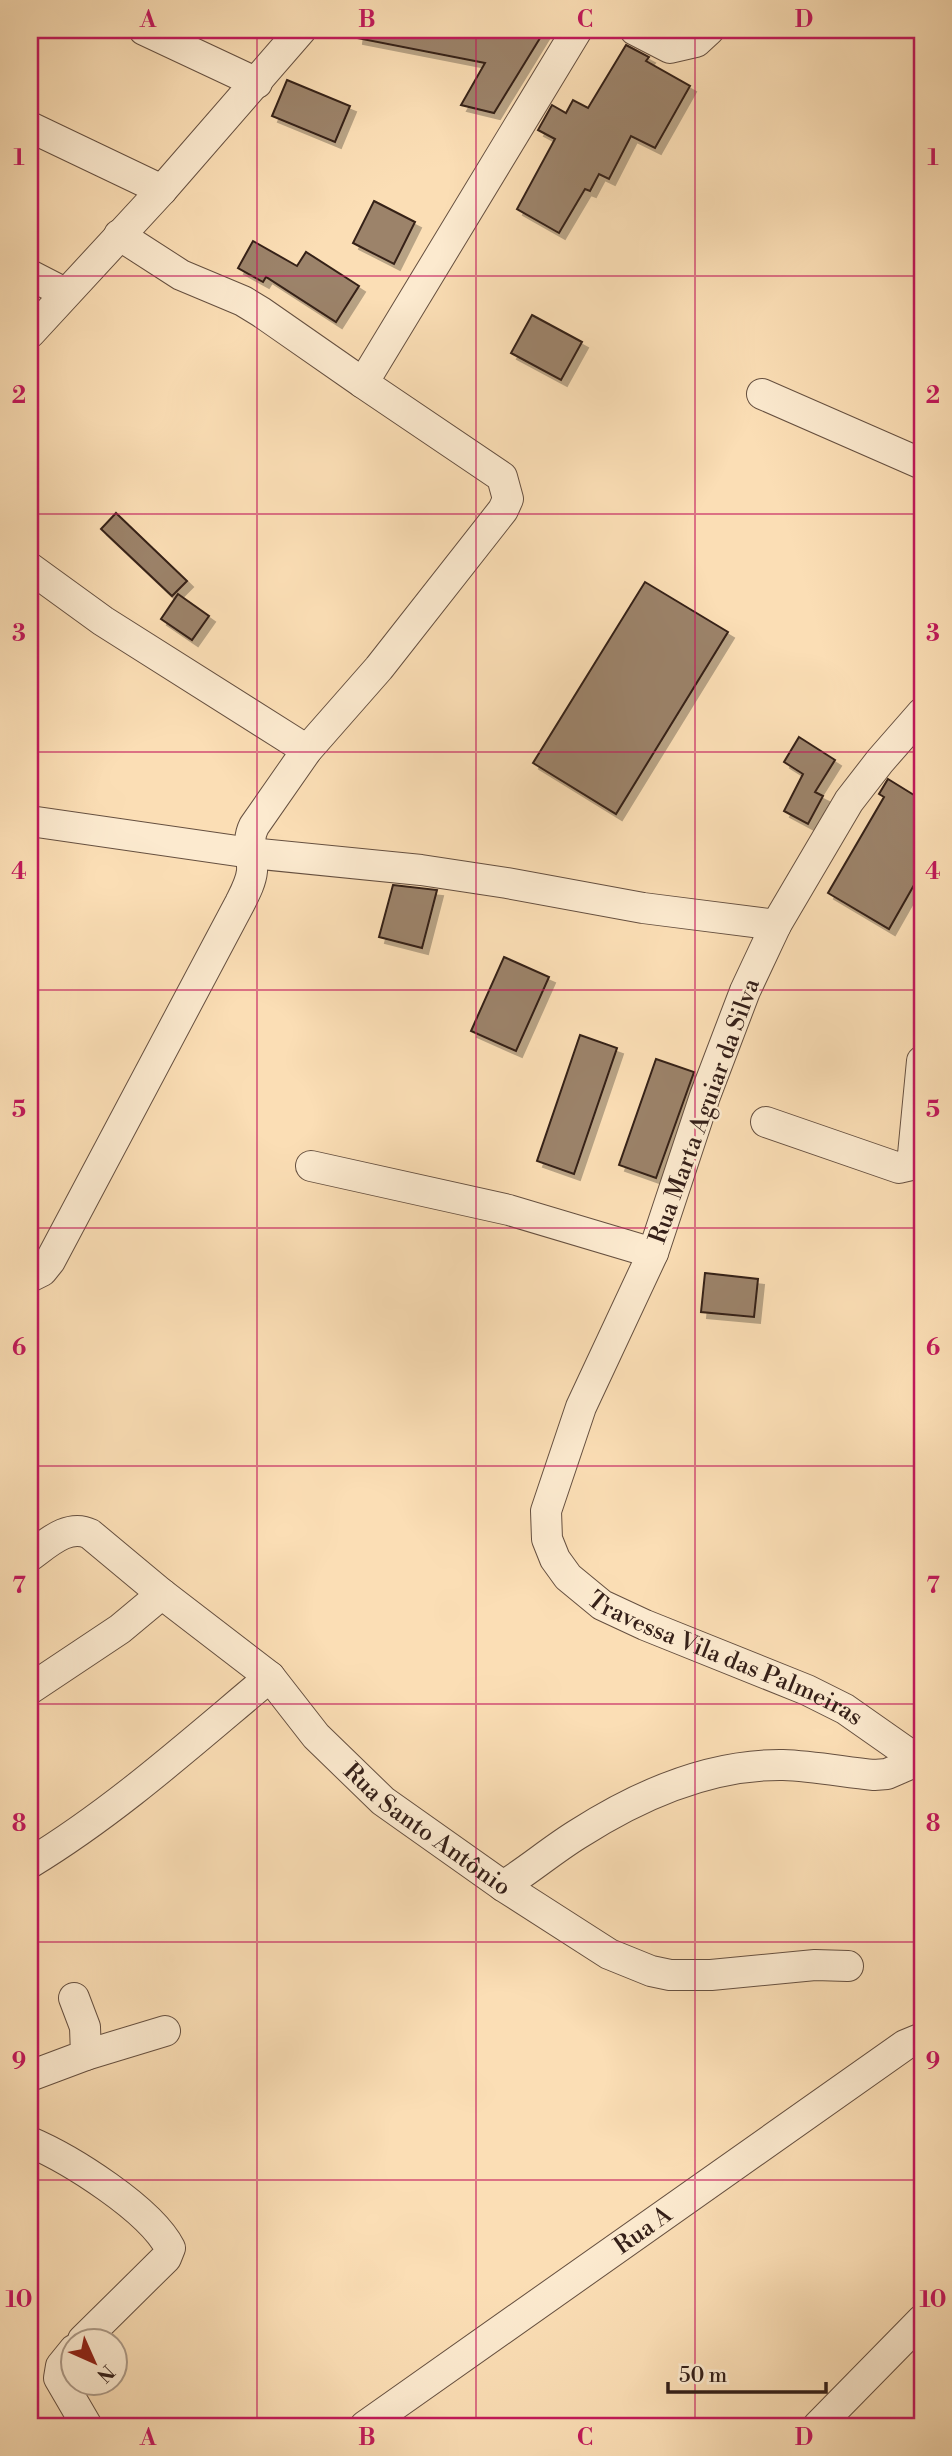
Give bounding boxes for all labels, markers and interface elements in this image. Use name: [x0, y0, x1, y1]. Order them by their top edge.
text: A: [139, 6, 157, 34]
text: B: [358, 6, 376, 34]
text: C: [577, 6, 593, 34]
text: D: [795, 6, 813, 34]
text: 1: [13, 144, 25, 172]
text: 1: [927, 144, 939, 172]
text: 2: [12, 382, 26, 410]
text: 2: [926, 382, 940, 410]
text: 3: [12, 620, 26, 648]
text: 3: [926, 620, 940, 648]
text: 4: [11, 858, 27, 886]
text: 4: [925, 858, 941, 886]
street label: Rua Marta Aguiar da Silva: [643, 974, 767, 1248]
text: 5: [12, 1096, 26, 1124]
text: 5: [926, 1096, 940, 1124]
text: 6: [12, 1334, 26, 1362]
text: 6: [926, 1334, 940, 1362]
text: 7: [12, 1572, 26, 1600]
text: 7: [926, 1572, 940, 1600]
street label: Travessa Vila das Palmeiras: [581, 1585, 868, 1733]
street label: Rua Santo Antônio: [337, 1757, 516, 1903]
text: 8: [12, 1810, 26, 1838]
text: 8: [926, 1810, 940, 1838]
text: 9: [12, 2048, 26, 2076]
text: 9: [926, 2048, 940, 2076]
street label: Rua A: [609, 2200, 679, 2261]
text: 10: [5, 2286, 33, 2314]
text: 10: [919, 2286, 947, 2314]
north arrow: [60, 2326, 130, 2396]
scale bar: [668, 2351, 826, 2395]
text: N: [92, 2360, 119, 2387]
text: 50 m: [679, 2363, 727, 2389]
text: A: [139, 2424, 157, 2452]
text: B: [358, 2424, 376, 2452]
text: C: [577, 2424, 593, 2452]
text: D: [795, 2424, 813, 2452]

